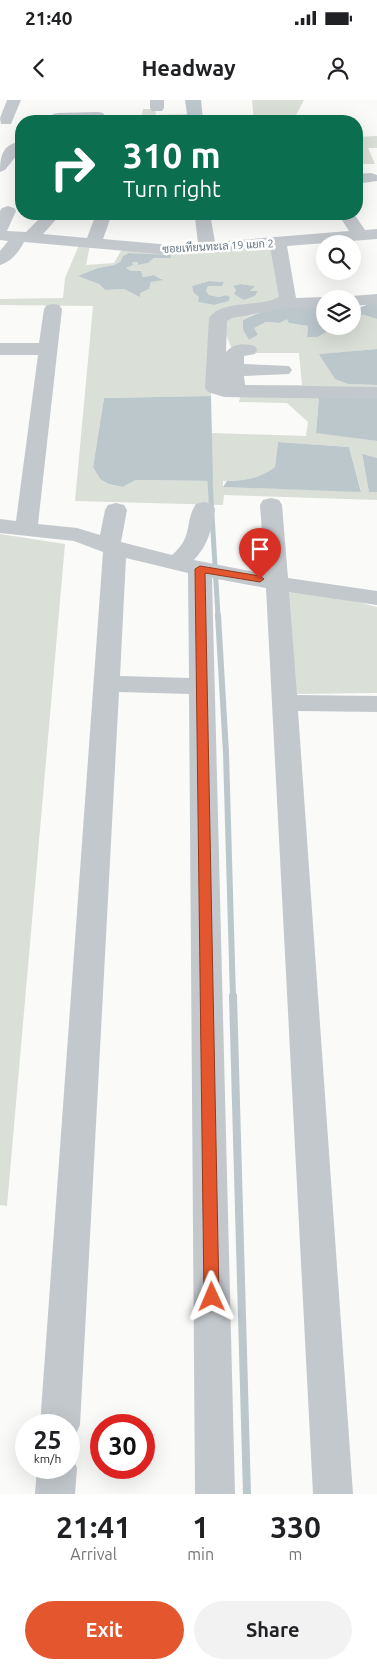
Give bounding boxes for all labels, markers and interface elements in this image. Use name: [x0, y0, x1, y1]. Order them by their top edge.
text: 21:40: [25, 7, 73, 29]
icon: back: [25, 54, 53, 82]
icon: person: [324, 54, 352, 82]
text: Headway: [141, 55, 236, 80]
icon: right: [40, 135, 105, 200]
text: 310 m: [123, 135, 221, 175]
text: Turn right: [123, 176, 221, 201]
street label: ซอยเทียนทะเล 19 แยก 2: [162, 235, 274, 255]
map controls: [316, 235, 361, 335]
button: search: [316, 235, 361, 280]
button: layers: [316, 290, 361, 335]
pin: [239, 528, 281, 579]
icon: arrive: [246, 535, 274, 563]
position arrow: [185, 1270, 237, 1322]
speed limit sign: 30: [90, 1414, 155, 1479]
text: 25: [33, 1426, 62, 1454]
text: km/h: [34, 1452, 61, 1465]
text: 21:41: [56, 1510, 131, 1544]
text: 1: [192, 1510, 209, 1544]
text: 330: [270, 1510, 321, 1544]
text: Arrival: [70, 1545, 117, 1563]
text: min: [187, 1545, 214, 1563]
text: m: [289, 1545, 302, 1563]
button: Exit: [25, 1601, 184, 1659]
button: Share: [194, 1601, 352, 1659]

